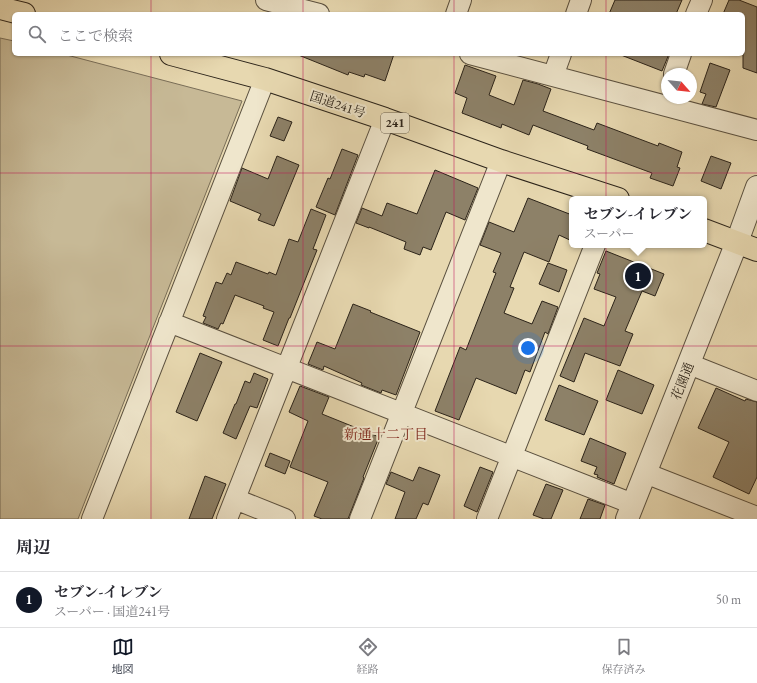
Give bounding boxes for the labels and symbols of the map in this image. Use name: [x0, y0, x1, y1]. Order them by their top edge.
north arrow: [661, 68, 697, 104]
street label: 国道241号: [308, 87, 368, 121]
road number: 241: [381, 113, 409, 133]
pin: 1: [625, 261, 651, 291]
your location: [518, 338, 538, 358]
street label: 花園通: [667, 360, 698, 402]
district label: 新通十二丁目: [344, 425, 428, 443]

